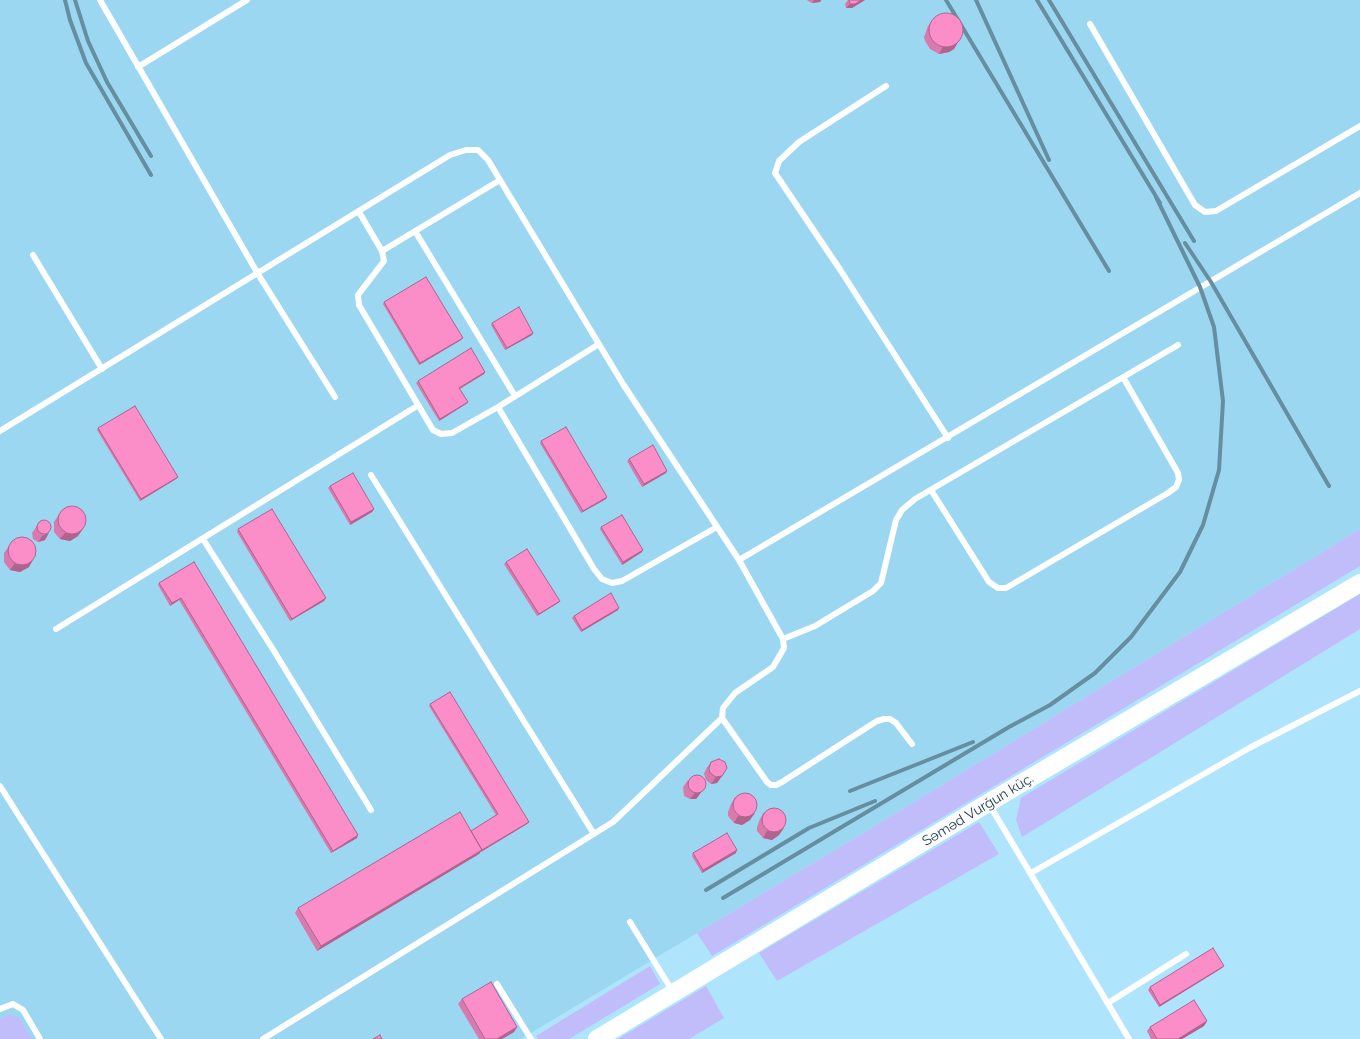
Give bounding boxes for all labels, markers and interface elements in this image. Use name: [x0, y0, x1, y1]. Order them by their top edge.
street label: Səməd Vurğun küç.: [919, 770, 1037, 850]

